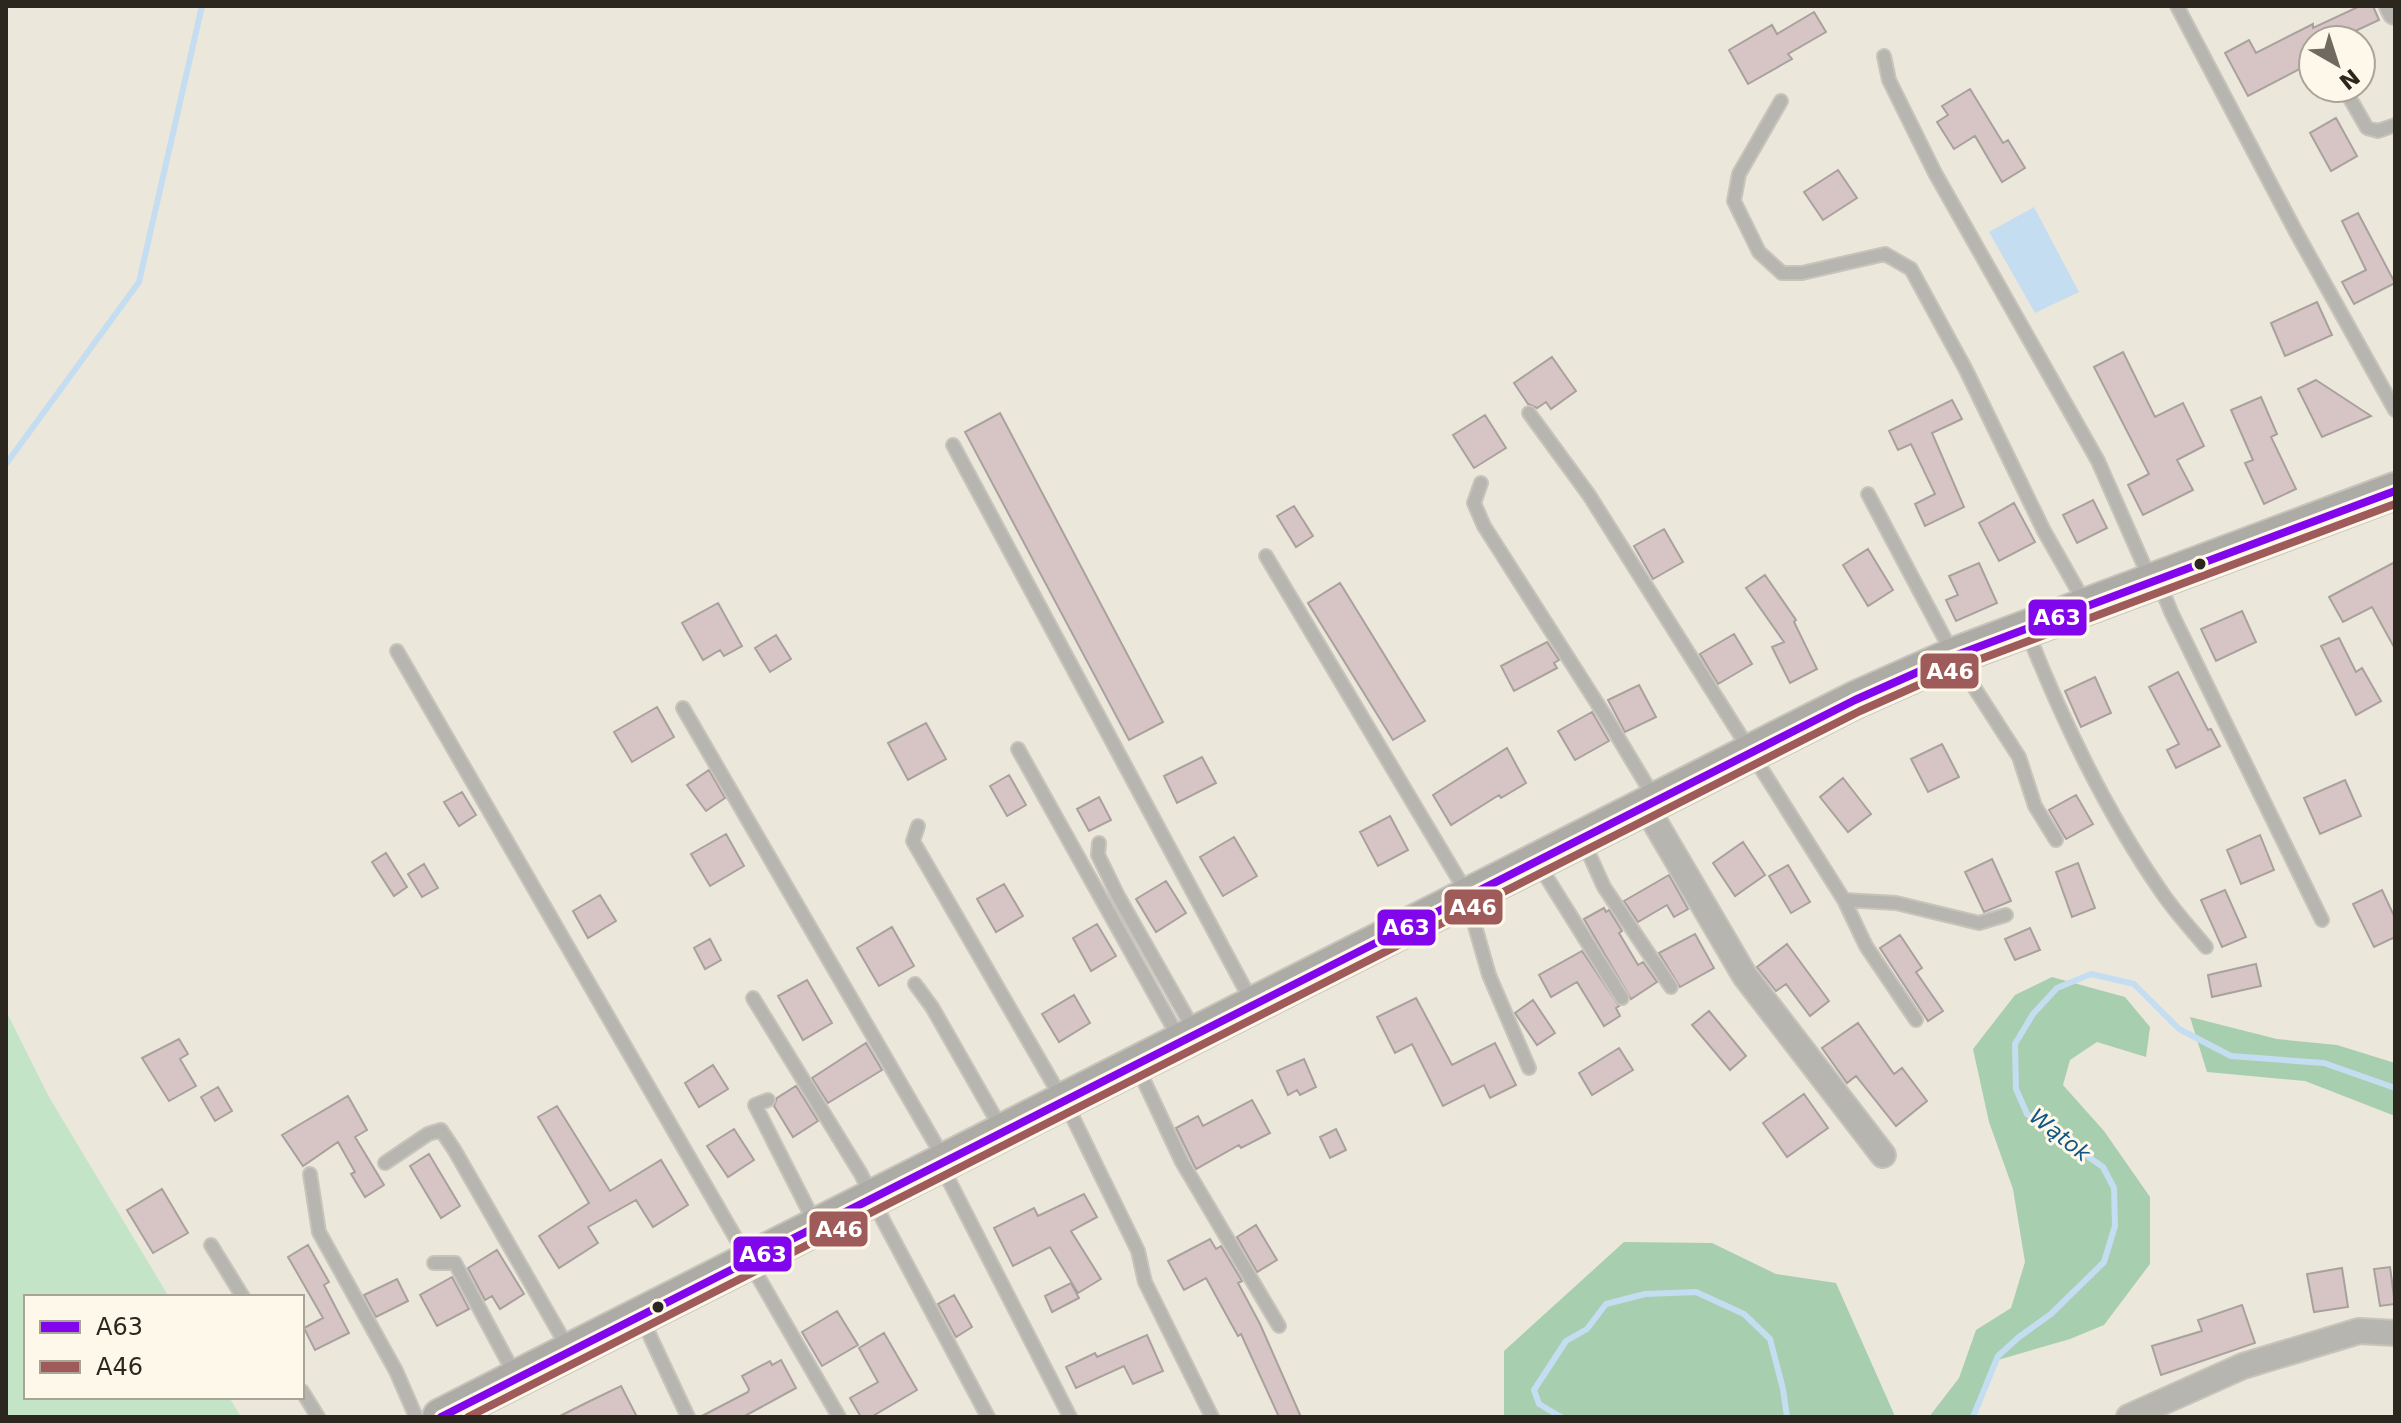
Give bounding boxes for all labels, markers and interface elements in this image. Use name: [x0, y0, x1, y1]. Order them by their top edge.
north arrow: [2297, 24, 2377, 104]
text: N: [2334, 64, 2364, 95]
unlabelled marker: [2192, 556, 2208, 572]
line badge: A63: [2027, 598, 2088, 637]
text: A63: [2033, 605, 2081, 630]
line badge: A46: [1919, 652, 1980, 690]
text: A46: [1926, 659, 1974, 684]
line badge: A46: [1443, 888, 1504, 926]
text: A46: [1449, 895, 1497, 920]
line badge: A63: [1376, 908, 1437, 947]
text: A63: [1382, 915, 1430, 940]
water label: Wątok: [2025, 1104, 2096, 1167]
line badge: A46: [808, 1210, 869, 1248]
text: A46: [815, 1217, 863, 1242]
line badge: A63: [732, 1235, 793, 1273]
text: A63: [739, 1242, 787, 1267]
legend: [24, 1295, 304, 1399]
unlabelled marker: [650, 1299, 666, 1315]
text: A63: [96, 1313, 143, 1341]
text: A46: [96, 1353, 143, 1381]

